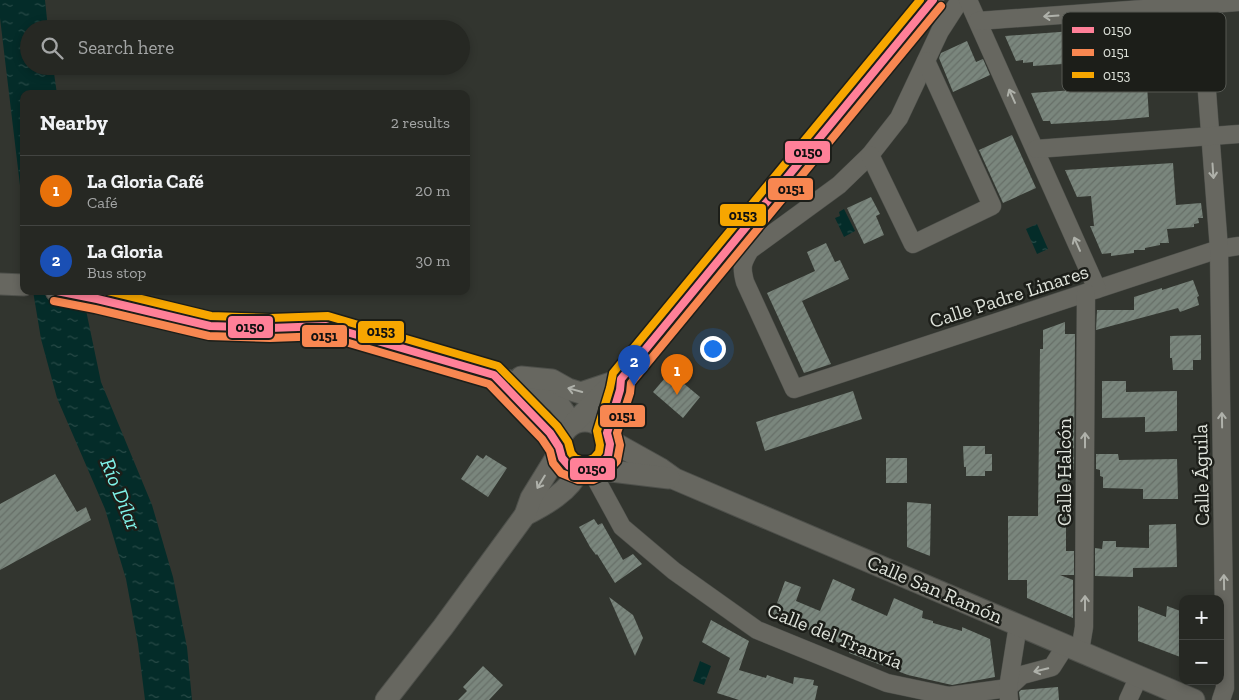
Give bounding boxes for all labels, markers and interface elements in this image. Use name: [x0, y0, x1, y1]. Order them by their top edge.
one-way arrow: [1043, 11, 1059, 20]
legend: [1062, 12, 1226, 92]
search box: [20, 20, 470, 75]
text: 0150: [1103, 22, 1132, 39]
icon: search: [38, 34, 66, 62]
text: Search here: [78, 36, 174, 59]
text: 0151: [1103, 44, 1130, 61]
text: 0153: [1103, 67, 1131, 84]
one-way arrow: [1006, 89, 1016, 104]
text: Nearby: [40, 110, 108, 135]
text: 2 results: [391, 113, 450, 132]
line badge: 0150: [784, 140, 831, 164]
text: 0150: [793, 144, 823, 161]
one-way arrow: [1208, 162, 1217, 178]
text: La Gloria Café: [87, 170, 204, 193]
line badge: 0151: [767, 177, 814, 201]
text: 1: [53, 181, 59, 200]
text: 20 m: [415, 181, 450, 200]
text: 0151: [778, 181, 805, 198]
text: Café: [87, 193, 118, 212]
line badge: 0153: [719, 203, 767, 227]
text: 0153: [729, 207, 758, 224]
one-way arrow: [1072, 237, 1082, 252]
text: La Gloria: [87, 240, 163, 263]
text: 2: [52, 251, 60, 270]
text: 30 m: [416, 251, 450, 270]
street label: Calle Padre Linares: [927, 259, 1091, 333]
text: Bus stop: [87, 263, 146, 282]
line badge: 0150: [227, 315, 274, 339]
text: 0150: [235, 319, 265, 336]
line badge: 0153: [357, 320, 405, 344]
text: 0153: [367, 323, 396, 340]
line badge: 0151: [301, 324, 348, 348]
text: 0151: [311, 328, 338, 345]
your location: [700, 336, 726, 362]
pin: 2: [618, 345, 650, 386]
pin: 1: [661, 354, 693, 395]
one-way arrow: [567, 385, 583, 394]
line badge: 0151: [599, 404, 646, 428]
text: 0151: [609, 408, 636, 425]
one-way arrow: [1217, 412, 1227, 428]
street label: Calle Halcón: [1052, 417, 1076, 526]
street label: Calle Águila: [1188, 423, 1214, 526]
one-way arrow: [1080, 432, 1090, 448]
water label: Río Dílar: [95, 454, 147, 534]
line badge: 0150: [569, 457, 616, 481]
text: 0150: [577, 461, 607, 478]
one-way arrow: [535, 474, 545, 488]
street label: Calle San Ramón: [864, 550, 1007, 628]
one-way arrow: [1219, 574, 1229, 590]
one-way arrow: [1080, 595, 1090, 611]
map controls: [1179, 595, 1224, 685]
button: +: [1179, 595, 1224, 640]
street label: Calle del Tranvía: [764, 598, 906, 674]
button: −: [1179, 640, 1224, 685]
one-way arrow: [1033, 666, 1049, 675]

